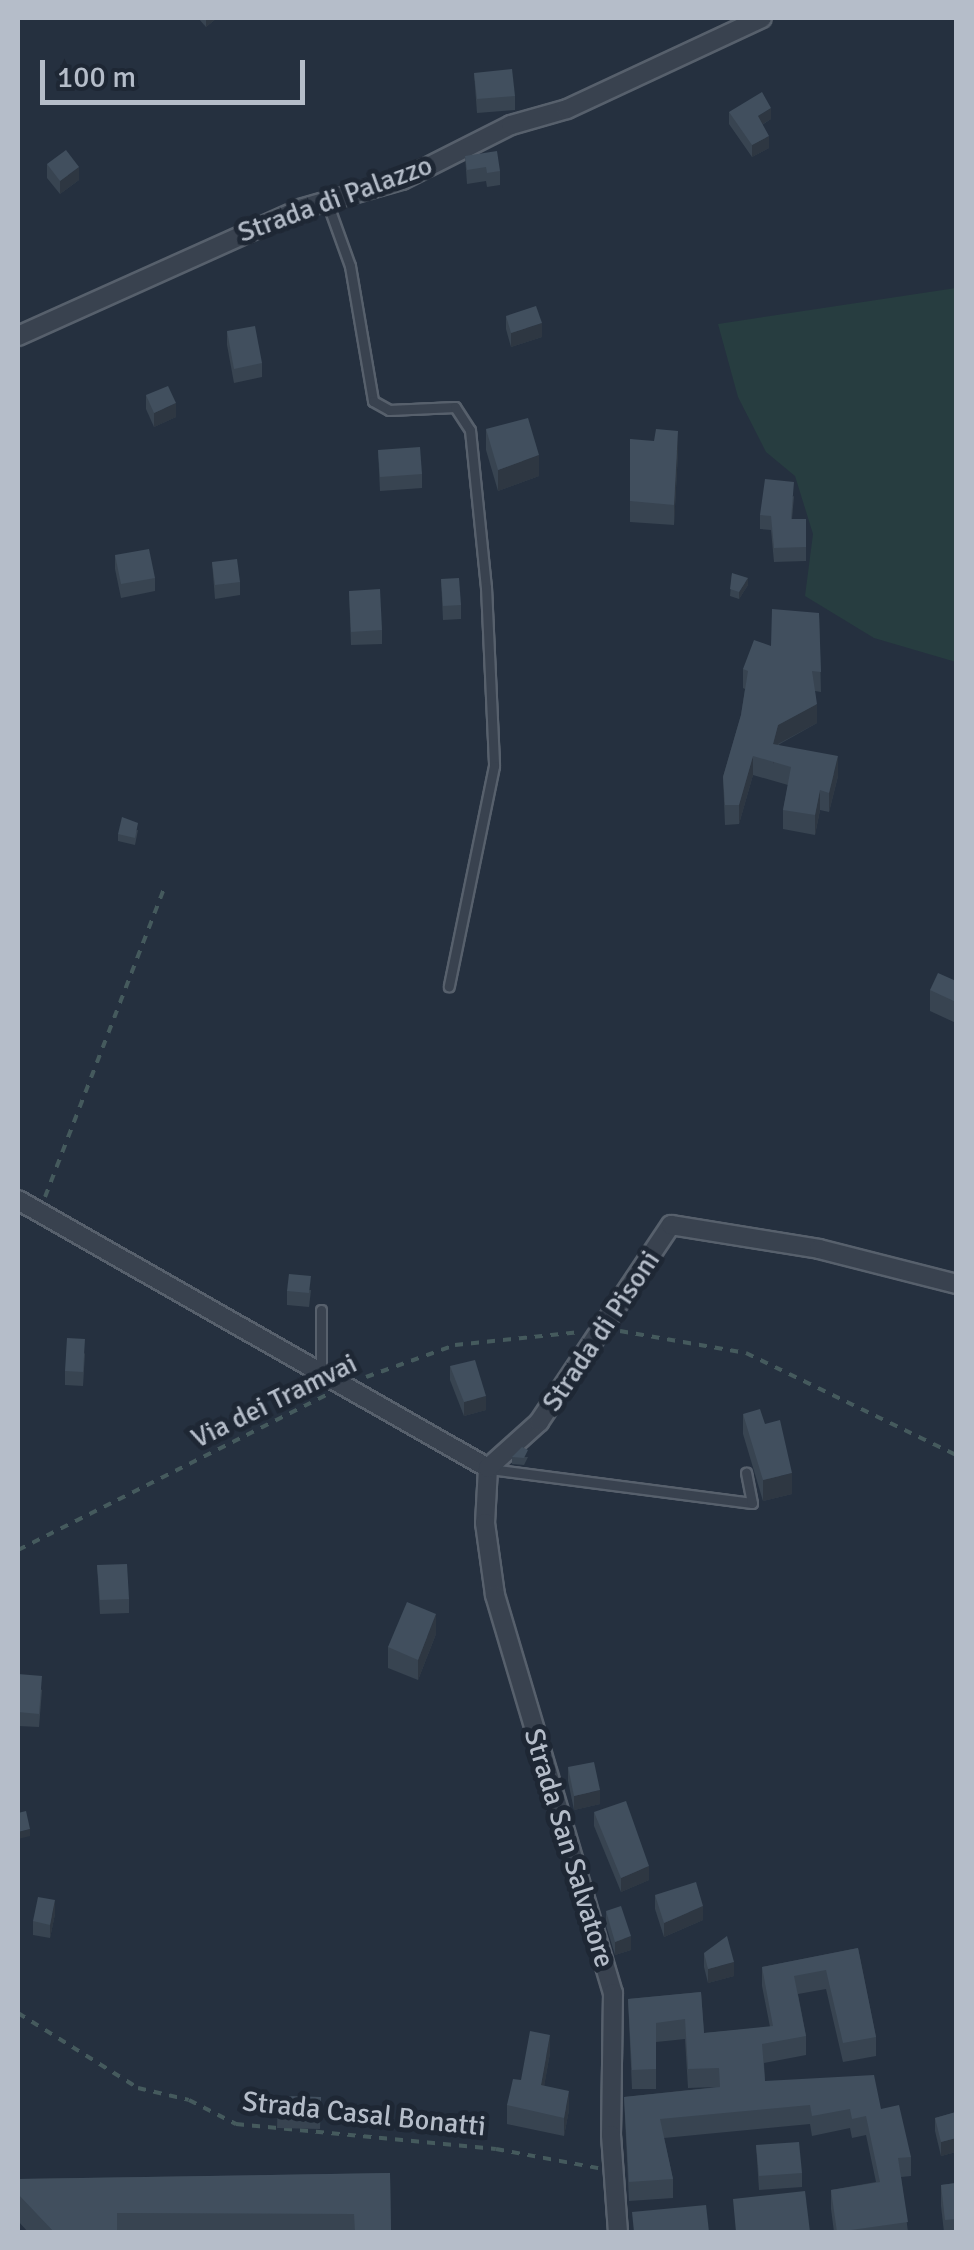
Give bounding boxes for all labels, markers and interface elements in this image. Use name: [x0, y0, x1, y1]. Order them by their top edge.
scale bar: [45, 40, 310, 102]
text: 100 m: [57, 59, 136, 96]
street label: Strada di Palazzo: [233, 148, 437, 250]
street label: Strada di Pisoni: [535, 1244, 667, 1418]
street label: Via dei Tramvai: [186, 1346, 362, 1456]
street label: Strada San Salvatore: [517, 1724, 621, 1972]
street label: Strada Casal Bonatti: [241, 2085, 487, 2143]

